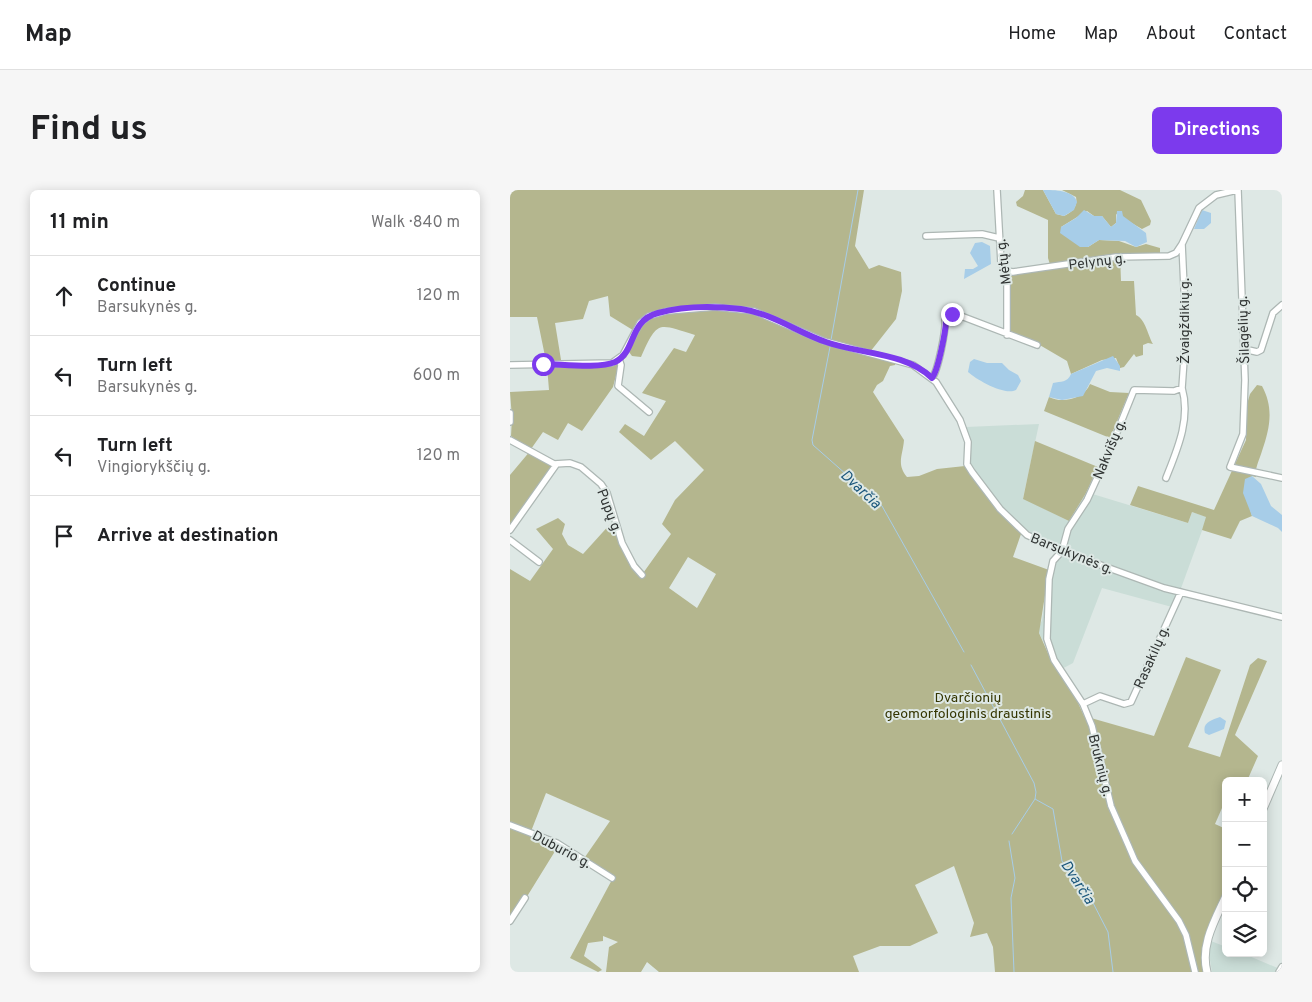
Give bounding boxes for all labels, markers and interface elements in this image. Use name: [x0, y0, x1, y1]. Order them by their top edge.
text: Map: [25, 20, 72, 50]
text: Home: [1008, 23, 1056, 46]
text: Map: [1084, 23, 1118, 46]
text: About: [1146, 23, 1195, 46]
text: Contact: [1223, 23, 1287, 46]
button: Directions: [1152, 107, 1282, 154]
text: Find us: [30, 108, 148, 152]
text: 11 min: [50, 209, 109, 236]
text: Walk · 840 m: [371, 213, 460, 233]
street label: Mėtų g.: [993, 238, 1016, 286]
street label: Pelynų g.: [1068, 251, 1127, 274]
text: Continue: [97, 274, 176, 298]
street label: Žvaigždikių g.: [1176, 278, 1194, 364]
icon: ahead: [50, 282, 78, 310]
text: 120 m: [417, 286, 460, 306]
street label: Šilagėlių g.: [1234, 296, 1254, 364]
text: Barsukynės g.: [97, 298, 197, 318]
route end: [941, 303, 964, 326]
route start: [532, 353, 555, 376]
text: Turn left: [97, 354, 173, 378]
icon: left: [50, 362, 78, 390]
text: 600 m: [413, 366, 460, 386]
text: Barsukynės g.: [97, 378, 197, 398]
street label: Nakvišų g.: [1090, 417, 1131, 482]
text: Turn left: [97, 434, 173, 458]
icon: left: [50, 442, 78, 470]
text: 120 m: [417, 446, 460, 466]
text: Vingiorykščių g.: [97, 458, 210, 478]
water label: Dvarčia: [836, 466, 885, 514]
street label: Pupų g.: [592, 487, 625, 536]
icon: arrive: [50, 522, 78, 550]
text: Arrive at destination: [97, 524, 278, 548]
street label: Barsukynės g.: [1028, 530, 1115, 579]
street label: Rasakilų g.: [1131, 623, 1174, 692]
park label: Dvarčionių geomorfologinis draustinis: [885, 690, 1051, 723]
street label: Bruknių g.: [1084, 732, 1115, 798]
map controls: [1222, 777, 1267, 957]
button: +: [1222, 777, 1267, 822]
button: −: [1222, 822, 1267, 867]
street label: Duburio g.: [529, 828, 594, 873]
water label: Dvarčia: [1055, 857, 1098, 909]
button: locate: [1222, 867, 1267, 912]
button: layers: [1222, 912, 1267, 957]

